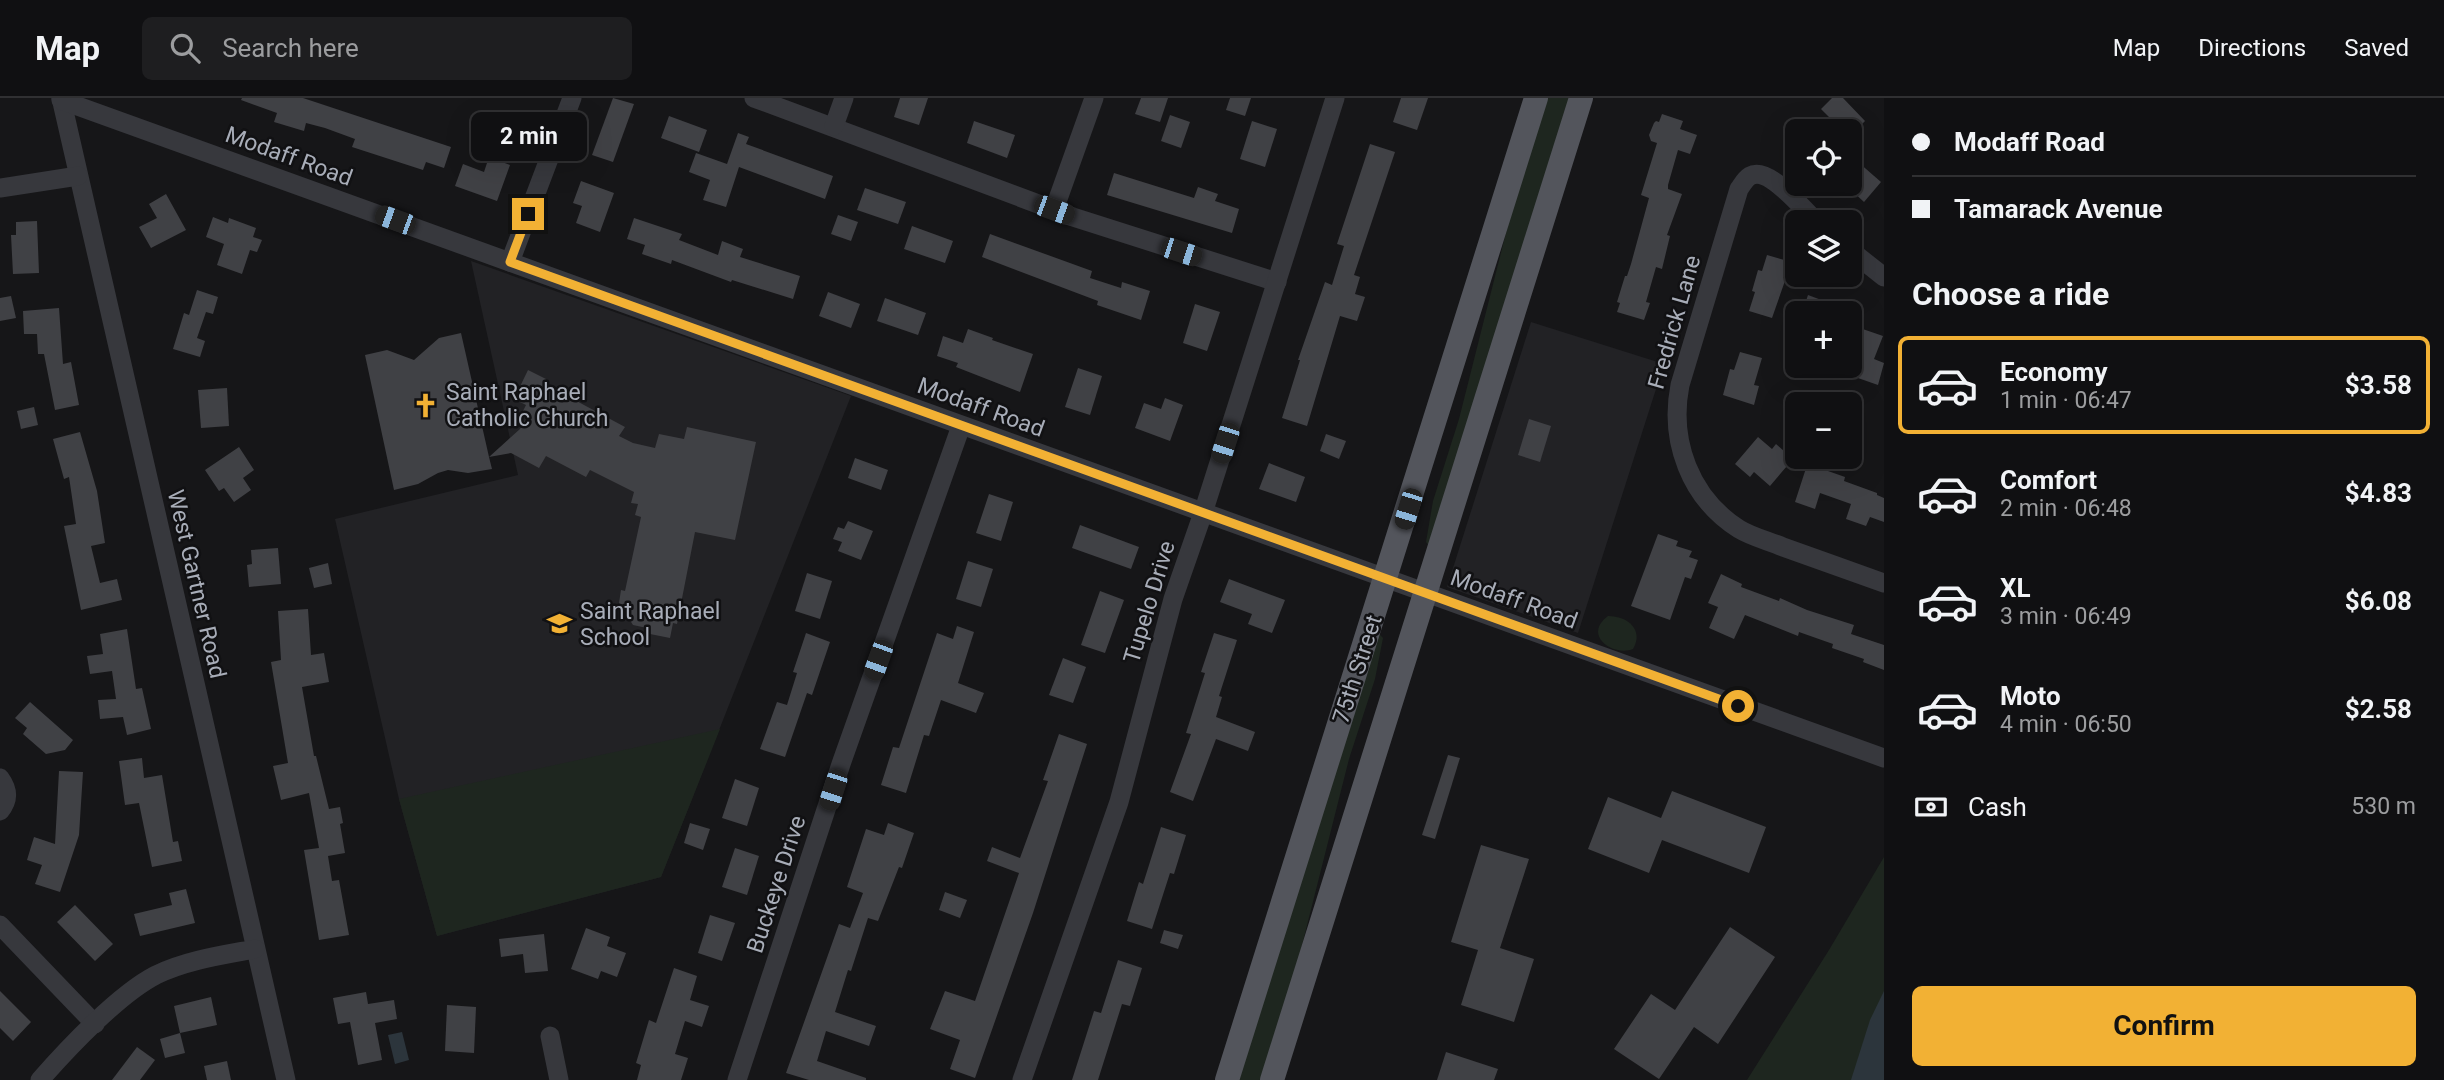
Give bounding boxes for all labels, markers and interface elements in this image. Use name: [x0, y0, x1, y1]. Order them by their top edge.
search box: [142, 17, 632, 80]
text: Map: [35, 29, 100, 68]
icon: search: [166, 29, 204, 67]
text: Search here: [222, 33, 359, 63]
text: Map: [2113, 34, 2160, 62]
text: Directions: [2198, 34, 2306, 62]
text: Saved: [2344, 34, 2409, 62]
callout: 2 min: [470, 113, 586, 162]
map controls: [1785, 119, 1862, 469]
button: locate: [1785, 119, 1862, 196]
street label: Modaff Road: [222, 121, 356, 192]
text: 2 min: [500, 123, 558, 150]
text: Modaff Road: [1954, 127, 2105, 157]
car: [1031, 193, 1078, 227]
text: Tamarack Avenue: [1954, 194, 2163, 224]
route end: [512, 198, 544, 230]
car: [372, 203, 419, 237]
button: layers: [1785, 210, 1862, 287]
car: [1158, 236, 1205, 268]
street label: Fredrick Lane: [1643, 252, 1706, 392]
text: Choose a ride: [1912, 275, 2109, 313]
button: +: [1785, 301, 1862, 378]
icon: car: [1916, 354, 1979, 417]
text: Economy: [2000, 357, 2107, 387]
text: $3.58: [2345, 370, 2412, 400]
street label: Modaff Road: [914, 372, 1048, 443]
place label: Saint Raphael Catholic Church: [446, 379, 608, 432]
text: 1 min · 06:47: [2000, 387, 2132, 414]
church icon: Saint Raphael Catholic Church: [412, 391, 440, 419]
button: −: [1785, 392, 1862, 469]
car: [1209, 420, 1242, 466]
icon: car: [1916, 462, 1979, 525]
text: Comfort: [2000, 465, 2097, 495]
text: $4.83: [2345, 478, 2412, 508]
car: [1392, 486, 1425, 532]
street label: West Gartner Road: [162, 487, 231, 681]
text: 2 min · 06:48: [2000, 495, 2132, 522]
street label: Tupelo Drive: [1118, 538, 1181, 667]
street label: Modaff Road: [1447, 564, 1581, 635]
icon: car: [1916, 570, 1979, 633]
text: XL: [2000, 573, 2031, 603]
text: $6.08: [2345, 586, 2412, 616]
place label: Saint Raphael School: [580, 598, 720, 651]
text: 3 min · 06:49: [2000, 603, 2132, 630]
school or university icon: Saint Raphael School: [546, 610, 574, 638]
street label: 75th Street: [1327, 612, 1388, 727]
car: [861, 637, 896, 683]
icon: car: [1916, 678, 1979, 741]
text: Moto: [2000, 681, 2061, 711]
route start: [1722, 690, 1754, 722]
text: $2.58: [2345, 694, 2412, 724]
text: 4 min · 06:50: [2000, 711, 2132, 738]
car: [817, 767, 850, 813]
icon: cash: [1912, 788, 1950, 826]
text: Cash: [1968, 792, 2027, 822]
text: 530 m: [2351, 793, 2416, 820]
street label: Buckeye Drive: [742, 812, 811, 956]
button: Confirm: [1912, 986, 2416, 1066]

